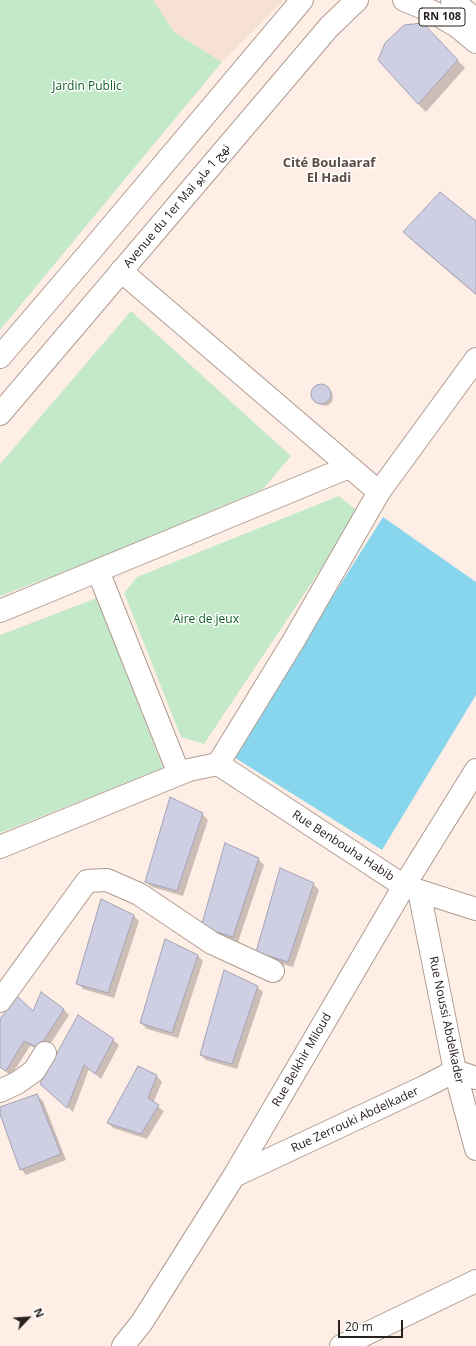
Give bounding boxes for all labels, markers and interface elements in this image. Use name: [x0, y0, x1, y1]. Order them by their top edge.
road number: RN 108: [419, 8, 465, 26]
park label: Jardin Public: [52, 80, 122, 94]
street label: Avenue du 1er Mai نهج 1 مايو: [121, 141, 233, 271]
district label: Cité Boulaaraf El Hadi: [283, 155, 375, 186]
park label: Aire de jeux: [173, 613, 239, 627]
street label: Rue Benbouha Habib: [289, 808, 397, 884]
street label: Rue Noussi Abdelkader: [425, 955, 467, 1085]
street label: Rue Belkhir Miloud: [269, 1011, 335, 1109]
street label: Rue Zerrouki Abdelkader: [289, 1084, 421, 1156]
north arrow: [8, 1298, 48, 1338]
text: N: [31, 1305, 48, 1320]
scale bar: [340, 1312, 405, 1338]
text: 20 m: [345, 1318, 373, 1335]

